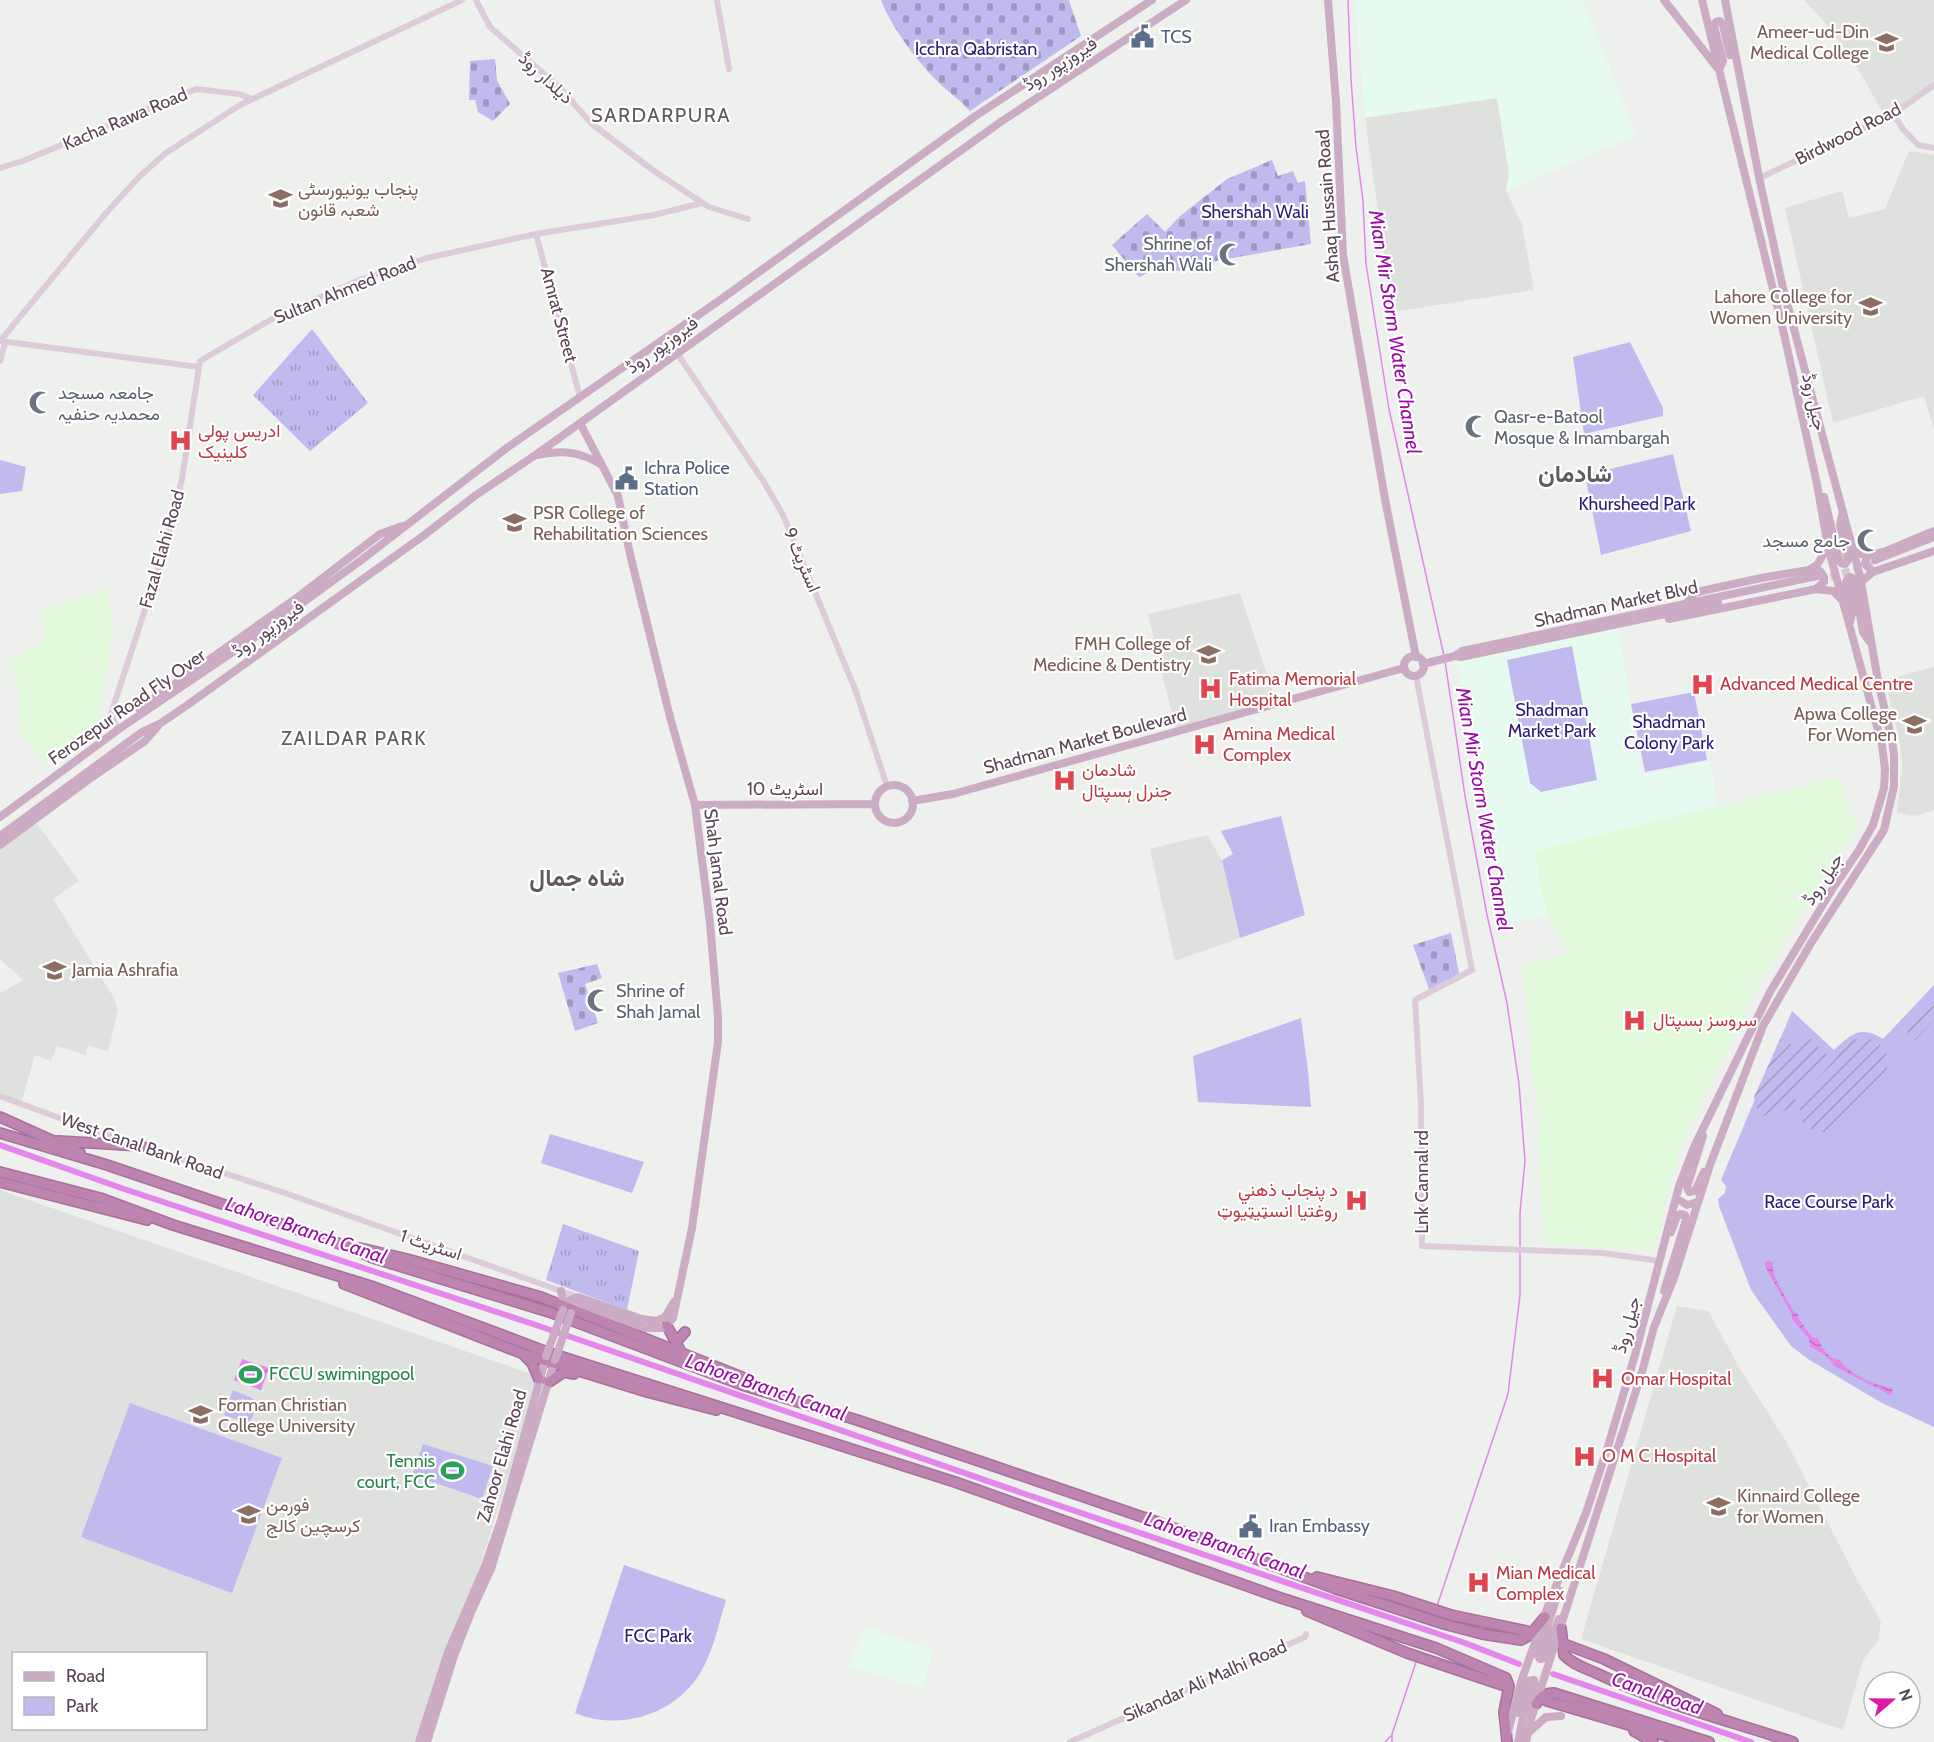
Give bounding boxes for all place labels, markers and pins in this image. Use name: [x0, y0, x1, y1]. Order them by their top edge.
place label: Ameer-ud-Din Medical College: [1750, 21, 1869, 64]
public building icon: TCS: [1130, 24, 1156, 50]
place label: TCS: [1161, 26, 1192, 48]
school or university icon: Ameer-ud-Din Medical College: [1874, 29, 1900, 55]
place label: پنجاب یونیورسٹی شعبہ قانون: [298, 178, 418, 221]
school or university icon: پنجاب یونیورسٹی شعبہ قانون: [267, 186, 293, 212]
place label: Shrine of Shershah Wali: [1104, 233, 1212, 276]
mosque icon: Shrine of Shershah Wali: [1217, 241, 1243, 267]
place label: Lahore College for Women University: [1710, 286, 1852, 329]
school or university icon: Lahore College for Women University: [1857, 294, 1883, 320]
place label: جامعہ مسجد محمدیہ حنفیہ: [58, 382, 160, 425]
mosque icon: جامعہ مسجد محمدیہ حنفیہ: [27, 390, 53, 416]
place label: Qasr-e-Batool Mosque & Imambargah: [1494, 406, 1670, 449]
mosque icon: Qasr-e-Batool Mosque & Imambargah: [1463, 414, 1489, 440]
place label: ادریس پولی کلینیک: [198, 420, 280, 463]
hospital icon: ادریس پولی کلینیک: [167, 428, 193, 454]
place label: Ichra Police Station: [644, 457, 730, 500]
public building icon: Ichra Police Station: [613, 465, 639, 491]
place label: PSR College of Rehabilitation Sciences: [533, 502, 708, 545]
school or university icon: PSR College of Rehabilitation Sciences: [502, 510, 528, 536]
mosque icon: جامع مسجد: [1855, 528, 1881, 554]
place label: جامع مسجد: [1762, 530, 1850, 553]
place label: FMH College of Medicine & Dentistry: [1033, 633, 1191, 676]
school or university icon: FMH College of Medicine & Dentistry: [1196, 641, 1222, 667]
place label: Fatima Memorial Hospital: [1229, 668, 1357, 711]
hospital icon: Advanced Medical Centre: [1689, 671, 1715, 697]
place label: Advanced Medical Centre: [1720, 673, 1913, 695]
hospital icon: Fatima Memorial Hospital: [1198, 676, 1224, 702]
place label: Apwa College For Women: [1794, 703, 1897, 746]
school or university icon: Apwa College For Women: [1902, 711, 1928, 737]
place label: Amina Medical Complex: [1223, 723, 1336, 766]
hospital icon: Amina Medical Complex: [1192, 731, 1218, 757]
place label: شادمان جنرل ہسپتال: [1082, 759, 1172, 803]
hospital icon: شادمان جنرل ہسپتال: [1051, 767, 1077, 793]
school or university icon: Jamia Ashrafia: [41, 957, 67, 983]
place label: Jamia Ashrafia: [71, 959, 179, 981]
place label: Shrine of Shah Jamal: [616, 980, 701, 1023]
mosque icon: Shrine of Shah Jamal: [585, 988, 611, 1014]
hospital icon: سروسز ہسپتال: [1622, 1007, 1648, 1033]
place label: سروسز ہسپتال: [1653, 1009, 1757, 1032]
place label: د پنجاب ذهني روغتیا انسټیټیوټ: [1217, 1179, 1338, 1222]
hospital icon: د پنجاب ذهني روغتیا انسټیټیوټ: [1343, 1187, 1369, 1213]
sports icon: FCCU swimingpool: [238, 1361, 264, 1387]
place label: FCCU swimingpool: [269, 1363, 415, 1385]
hospital icon: Omar Hospital: [1590, 1366, 1616, 1392]
place label: Omar Hospital: [1621, 1368, 1732, 1390]
place label: Forman Christian College University: [218, 1394, 355, 1437]
school or university icon: Forman Christian College University: [187, 1402, 213, 1428]
hospital icon: O M C Hospital: [1571, 1443, 1597, 1469]
place label: O M C Hospital: [1602, 1445, 1717, 1467]
place label: Tennis court, FCC: [357, 1450, 435, 1493]
sports icon: Tennis court, FCC: [440, 1458, 466, 1484]
place label: Kinnaird College for Women: [1737, 1485, 1860, 1528]
school or university icon: Kinnaird College for Women: [1706, 1493, 1732, 1519]
place label: فورمن کرسچین کالج: [266, 1494, 360, 1538]
school or university icon: فورمن کرسچین کالج: [235, 1502, 261, 1528]
public building icon: Iran Embassy: [1238, 1513, 1264, 1539]
place label: Iran Embassy: [1269, 1515, 1370, 1537]
place label: Mian Medical Complex: [1496, 1562, 1596, 1605]
hospital icon: Mian Medical Complex: [1465, 1570, 1491, 1596]

